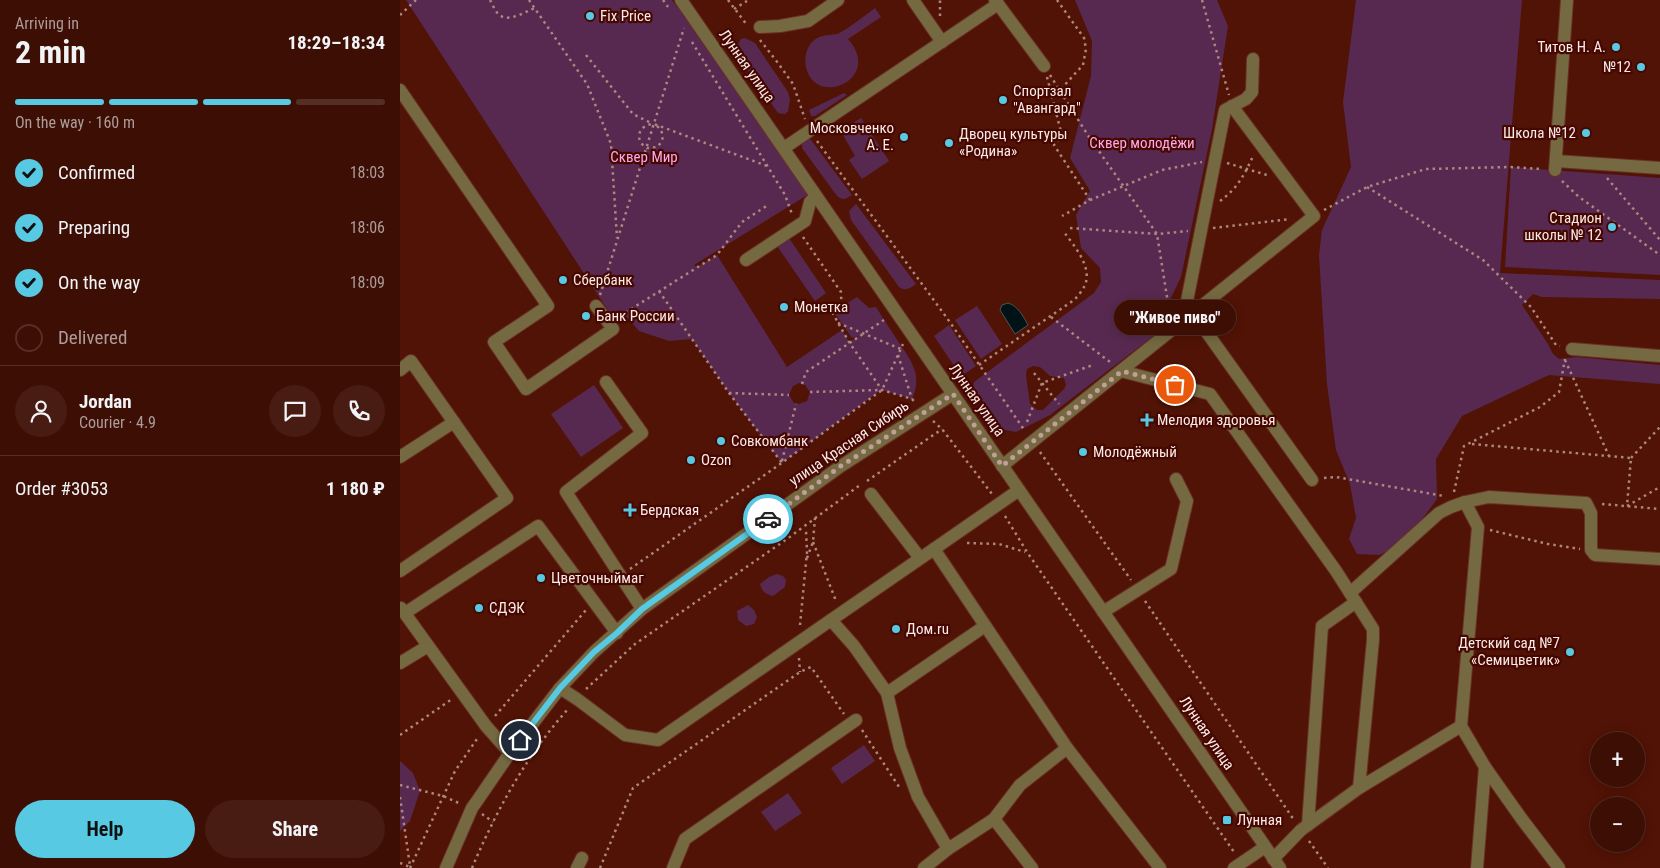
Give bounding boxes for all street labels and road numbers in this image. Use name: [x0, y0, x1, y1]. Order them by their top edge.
street label: Лунная улица: [715, 26, 779, 106]
street label: Лунная улица: [945, 360, 1009, 440]
street label: улица Красная Сибирь: [786, 396, 912, 490]
street label: Лунная улица: [1176, 693, 1238, 773]

